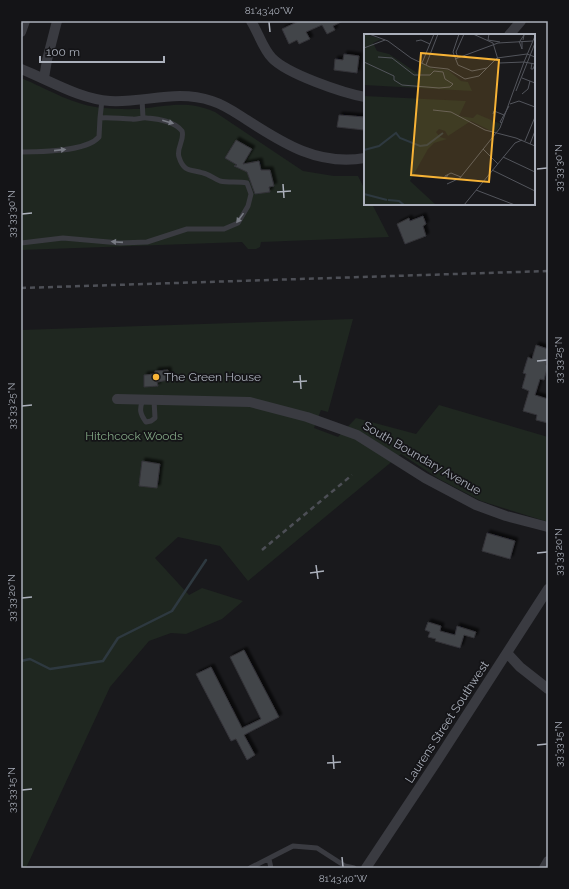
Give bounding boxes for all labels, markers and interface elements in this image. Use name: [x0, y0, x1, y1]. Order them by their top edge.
text: 81°43'40"W: [245, 5, 294, 16]
inset map: [364, 34, 535, 205]
scale bar: [40, 38, 164, 64]
text: 100 m: [46, 45, 80, 59]
one-way arrow: [162, 119, 174, 125]
text: 33°33'30"N: [553, 144, 564, 192]
one-way arrow: [54, 147, 66, 153]
text: 33°33'30"N: [6, 190, 17, 238]
one-way arrow: [236, 213, 244, 224]
one-way arrow: [111, 239, 123, 246]
text: 33°33'25"N: [553, 337, 564, 383]
place label: The Green House: [164, 370, 261, 384]
marker: The Green House: [151, 372, 161, 382]
text: 33°33'25"N: [6, 383, 17, 429]
street label: South Boundary Avenue: [360, 418, 484, 498]
park label: Hitchcock Woods: [85, 429, 183, 443]
text: 33°33'20"N: [553, 528, 564, 576]
text: 33°33'20"N: [6, 574, 17, 622]
street label: Laurens Street Southwest: [402, 658, 492, 786]
text: 33°33'15"N: [553, 721, 564, 767]
text: 33°33'15"N: [6, 767, 17, 813]
text: 81°43'40"W: [319, 873, 368, 884]

